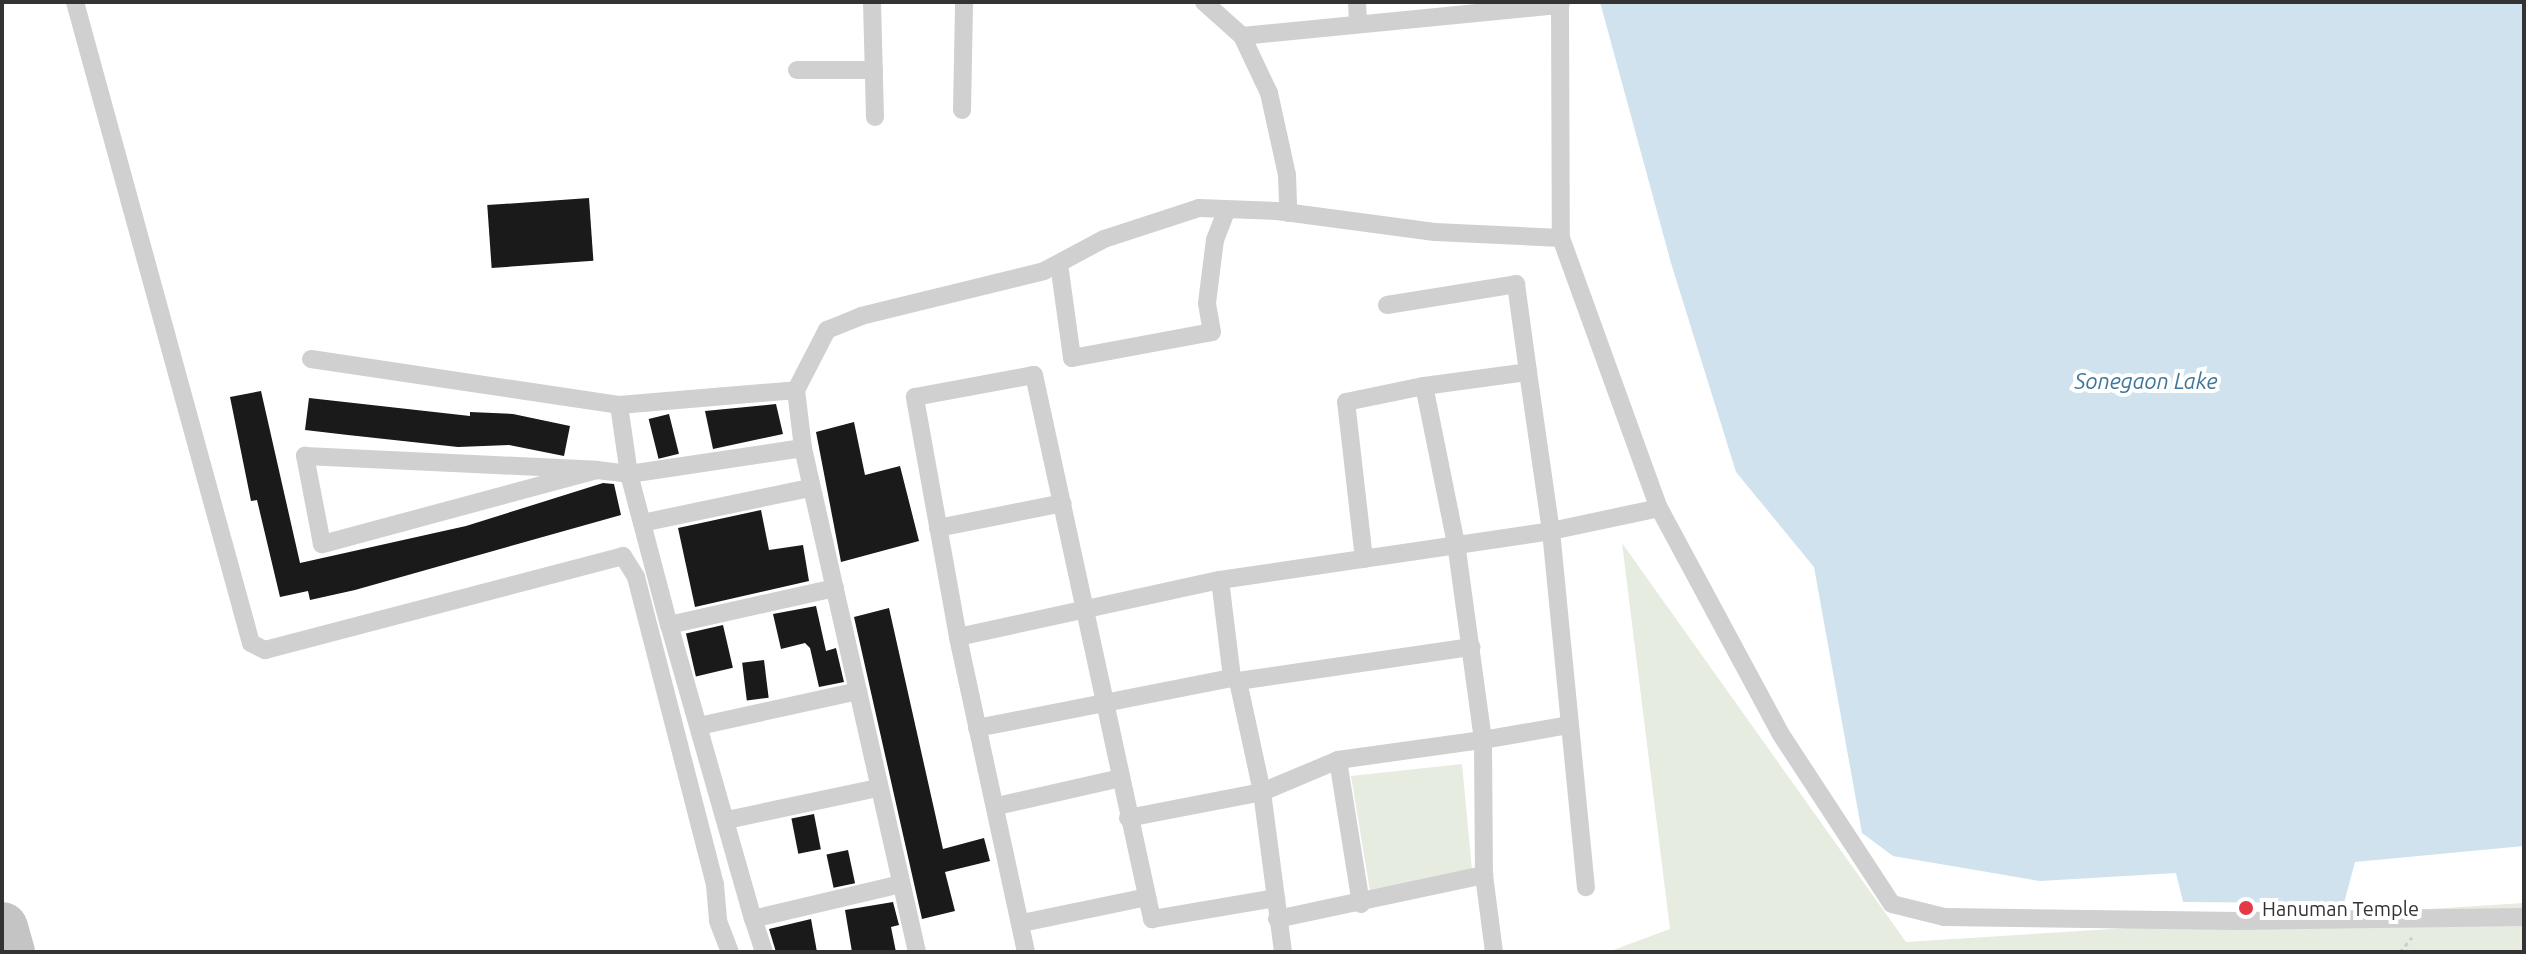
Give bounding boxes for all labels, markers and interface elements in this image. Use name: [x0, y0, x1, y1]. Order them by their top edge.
water label: Sonegaon Lake: [2074, 368, 2218, 394]
place label: Hanuman Temple: [2262, 896, 2419, 920]
marker: Hanuman Temple: [2237, 899, 2255, 917]

